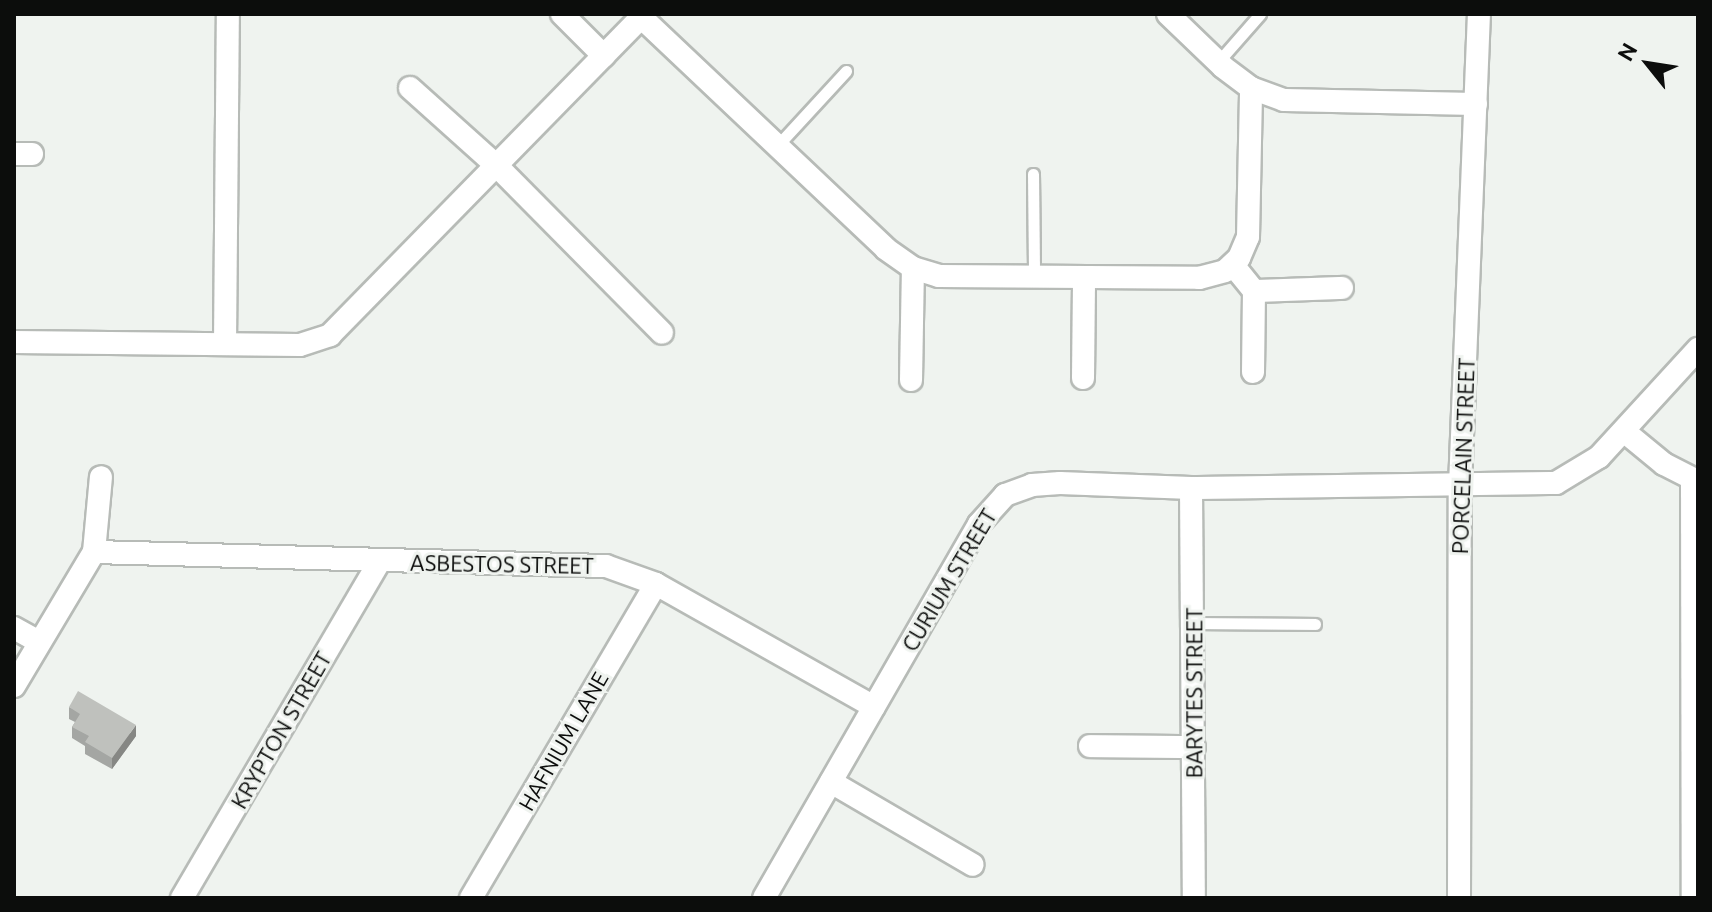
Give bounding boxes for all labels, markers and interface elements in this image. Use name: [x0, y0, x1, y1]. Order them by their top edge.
north arrow: [1608, 24, 1688, 104]
text: N: [1612, 38, 1642, 65]
street label: PORCELAIN STREET: [1446, 357, 1480, 555]
street label: CURIUM STREET: [896, 504, 1002, 656]
street label: ASBESTOS STREET: [410, 549, 594, 579]
street label: BARYTES STREET: [1181, 608, 1207, 778]
street label: KRYPTON STREET: [225, 647, 337, 813]
street label: HAFNIUM LANE: [513, 667, 613, 815]

